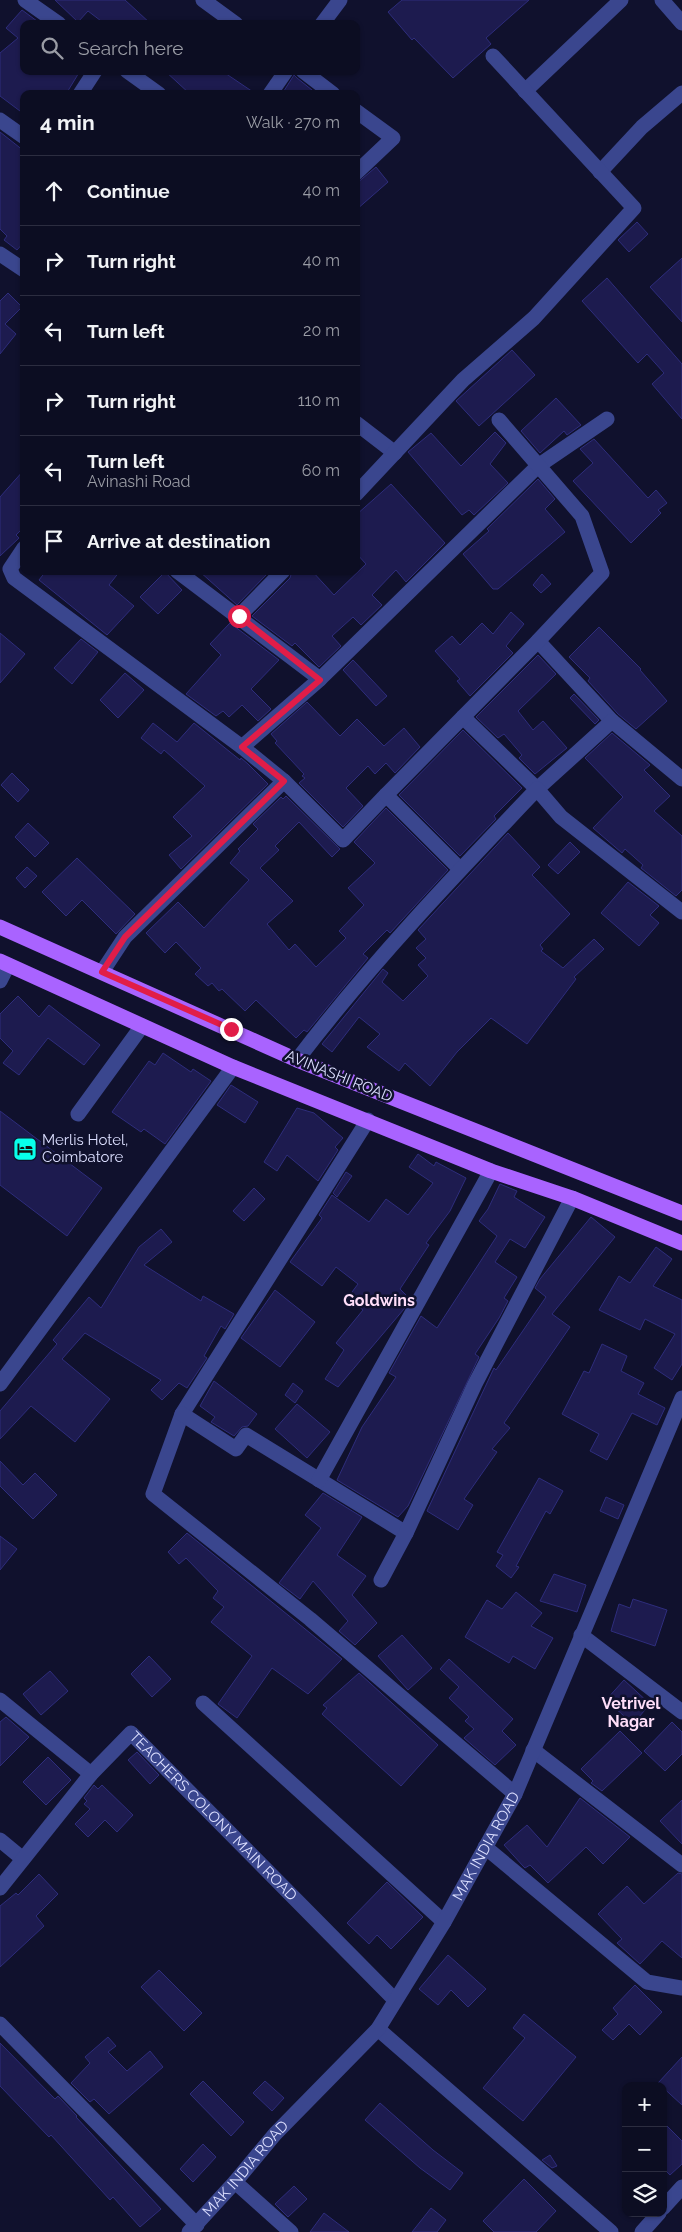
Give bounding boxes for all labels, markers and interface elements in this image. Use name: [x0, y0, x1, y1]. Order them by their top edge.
search box: [20, 20, 360, 75]
icon: search: [38, 34, 66, 62]
text: Search here: [78, 37, 184, 59]
text: 4 min: [40, 110, 95, 135]
text: Walk · 270 m: [246, 113, 340, 132]
icon: ahead: [40, 177, 68, 205]
text: Continue: [87, 180, 170, 202]
text: 40 m: [303, 181, 340, 200]
icon: right: [40, 247, 68, 275]
text: Turn right: [87, 250, 176, 272]
text: 40 m: [303, 251, 340, 270]
icon: left: [40, 317, 68, 345]
text: Turn left: [87, 320, 164, 342]
text: 20 m: [303, 321, 340, 340]
icon: right: [40, 387, 68, 415]
text: Turn right: [87, 390, 176, 412]
text: 110 m: [298, 391, 340, 410]
text: Turn left: [87, 450, 164, 472]
icon: left: [40, 457, 68, 485]
text: 60 m: [302, 461, 340, 480]
text: Avinashi Road: [87, 472, 190, 491]
icon: arrive: [40, 527, 68, 555]
text: Arrive at destination: [87, 530, 271, 552]
route start: [228, 605, 251, 628]
route end: [220, 1018, 243, 1041]
street label: AVINASHI ROAD: [283, 1046, 395, 1106]
place label: Merlis Hotel, Coimbatore: [42, 1131, 128, 1166]
hotel icon: Merlis Hotel, Coimbatore: [12, 1136, 38, 1162]
district label: Goldwins: [343, 1291, 415, 1310]
district label: Vetrivel Nagar: [602, 1694, 661, 1731]
street label: TEACHERS COLONY MAIN ROAD: [126, 1728, 301, 1905]
street label: MAK INDIA ROAD: [449, 1788, 524, 1904]
map controls: [622, 2082, 667, 2217]
button: +: [622, 2082, 667, 2127]
street label: MAK INDIA ROAD: [199, 2117, 292, 2220]
button: −: [622, 2127, 667, 2172]
button: layers: [622, 2172, 667, 2217]

